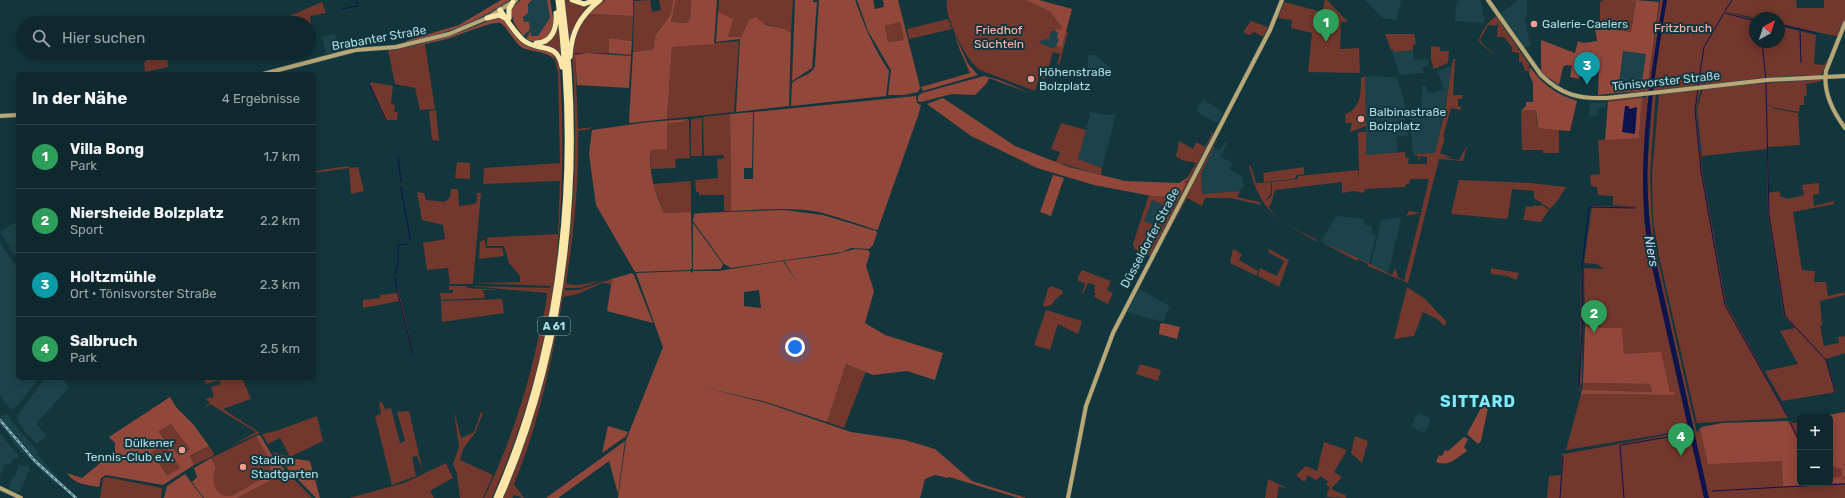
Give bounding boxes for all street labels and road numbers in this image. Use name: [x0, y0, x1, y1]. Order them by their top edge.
street label: Brabanter Straße: [331, 23, 428, 53]
street label: Tönisvorster Straße: [1611, 68, 1721, 94]
street label: Düsseldorfer Straße: [1118, 185, 1182, 290]
road number: A 61: [538, 317, 570, 335]

